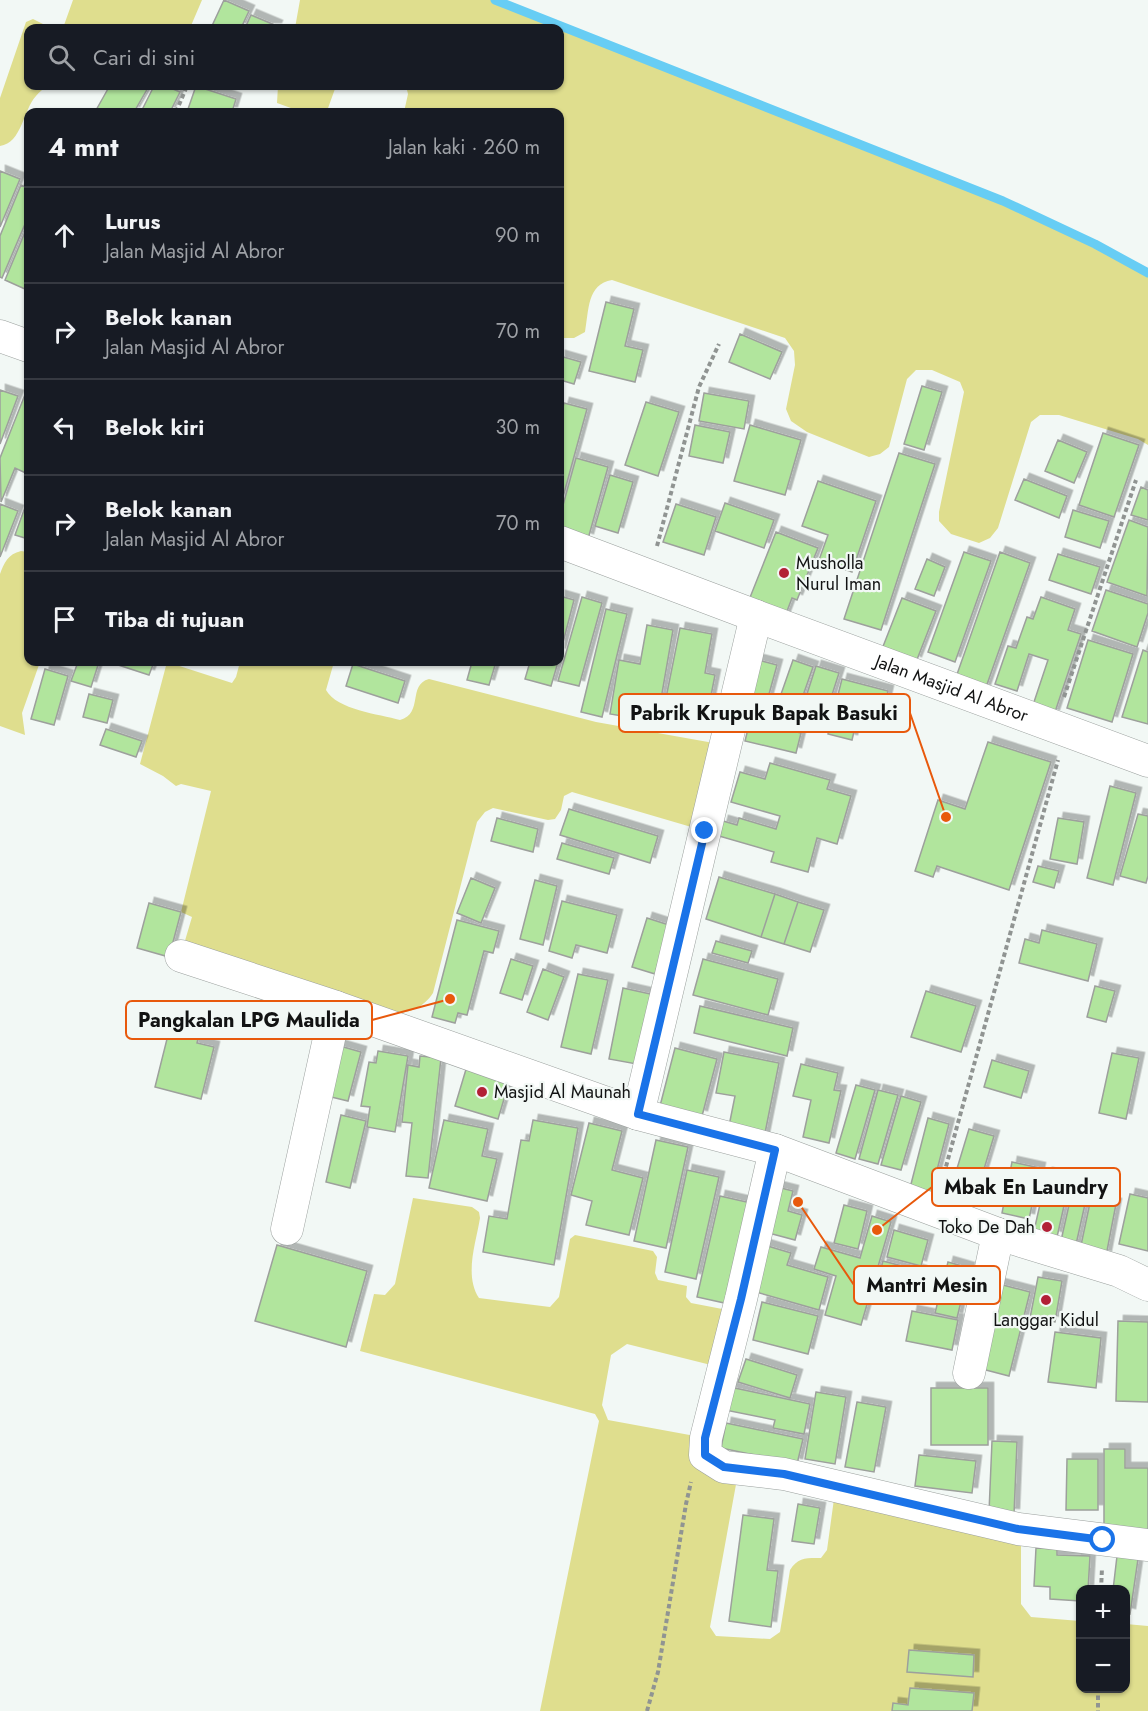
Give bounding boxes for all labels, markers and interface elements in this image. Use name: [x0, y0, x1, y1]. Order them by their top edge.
search box: [24, 24, 564, 90]
icon: search: [45, 41, 78, 74]
text: Cari di sini: [93, 41, 195, 73]
text: 4 mnt: [48, 128, 119, 166]
text: Jalan kaki · 260 m: [388, 133, 540, 162]
text: Lurus: [105, 205, 161, 237]
icon: ahead: [48, 219, 81, 252]
text: 90 m: [495, 221, 540, 250]
text: Jalan Masjid Al Abror: [105, 237, 284, 266]
text: Belok kanan: [105, 301, 232, 333]
icon: right: [48, 315, 81, 348]
text: 70 m: [496, 317, 540, 346]
text: Jalan Masjid Al Abror: [105, 333, 284, 362]
icon: left: [48, 411, 81, 444]
text: Belok kiri: [105, 411, 204, 443]
text: 30 m: [495, 413, 540, 442]
text: Belok kanan: [105, 493, 232, 525]
icon: right: [48, 507, 81, 540]
text: 70 m: [496, 509, 540, 538]
text: Jalan Masjid Al Abror: [105, 525, 284, 554]
place label: Musholla Nurul Iman: [796, 550, 881, 597]
marker: Musholla Nurul Iman: [777, 566, 791, 580]
icon: arrive: [48, 603, 81, 636]
text: Tiba di tujuan: [105, 603, 244, 635]
street label: Jalan Masjid Al Abror: [869, 647, 1033, 729]
callout: Pabrik Krupuk Bapak Basuki: [619, 694, 910, 732]
text: Pabrik Krupuk Bapak Basuki: [630, 699, 898, 728]
route end: [691, 817, 717, 843]
callout: Pangkalan LPG Maulida: [126, 1001, 372, 1039]
text: Pangkalan LPG Maulida: [138, 1006, 360, 1035]
place label: Masjid Al Maunah: [494, 1079, 631, 1105]
marker: Masjid Al Maunah: [475, 1085, 489, 1099]
callout: Mbak En Laundry: [932, 1168, 1120, 1206]
text: Mbak En Laundry: [944, 1173, 1109, 1202]
place label: Toko De Dah: [938, 1214, 1035, 1240]
marker: Toko De Dah: [1040, 1220, 1054, 1234]
callout: Mantri Mesin: [854, 1266, 1000, 1304]
text: Mantri Mesin: [866, 1271, 988, 1300]
marker: Langgar Kidul: [1039, 1293, 1053, 1307]
place label: Langgar Kidul: [993, 1307, 1099, 1333]
route start: [1089, 1526, 1115, 1552]
map controls: [1076, 1585, 1130, 1693]
button: +: [1076, 1585, 1130, 1639]
button: −: [1076, 1639, 1130, 1693]

